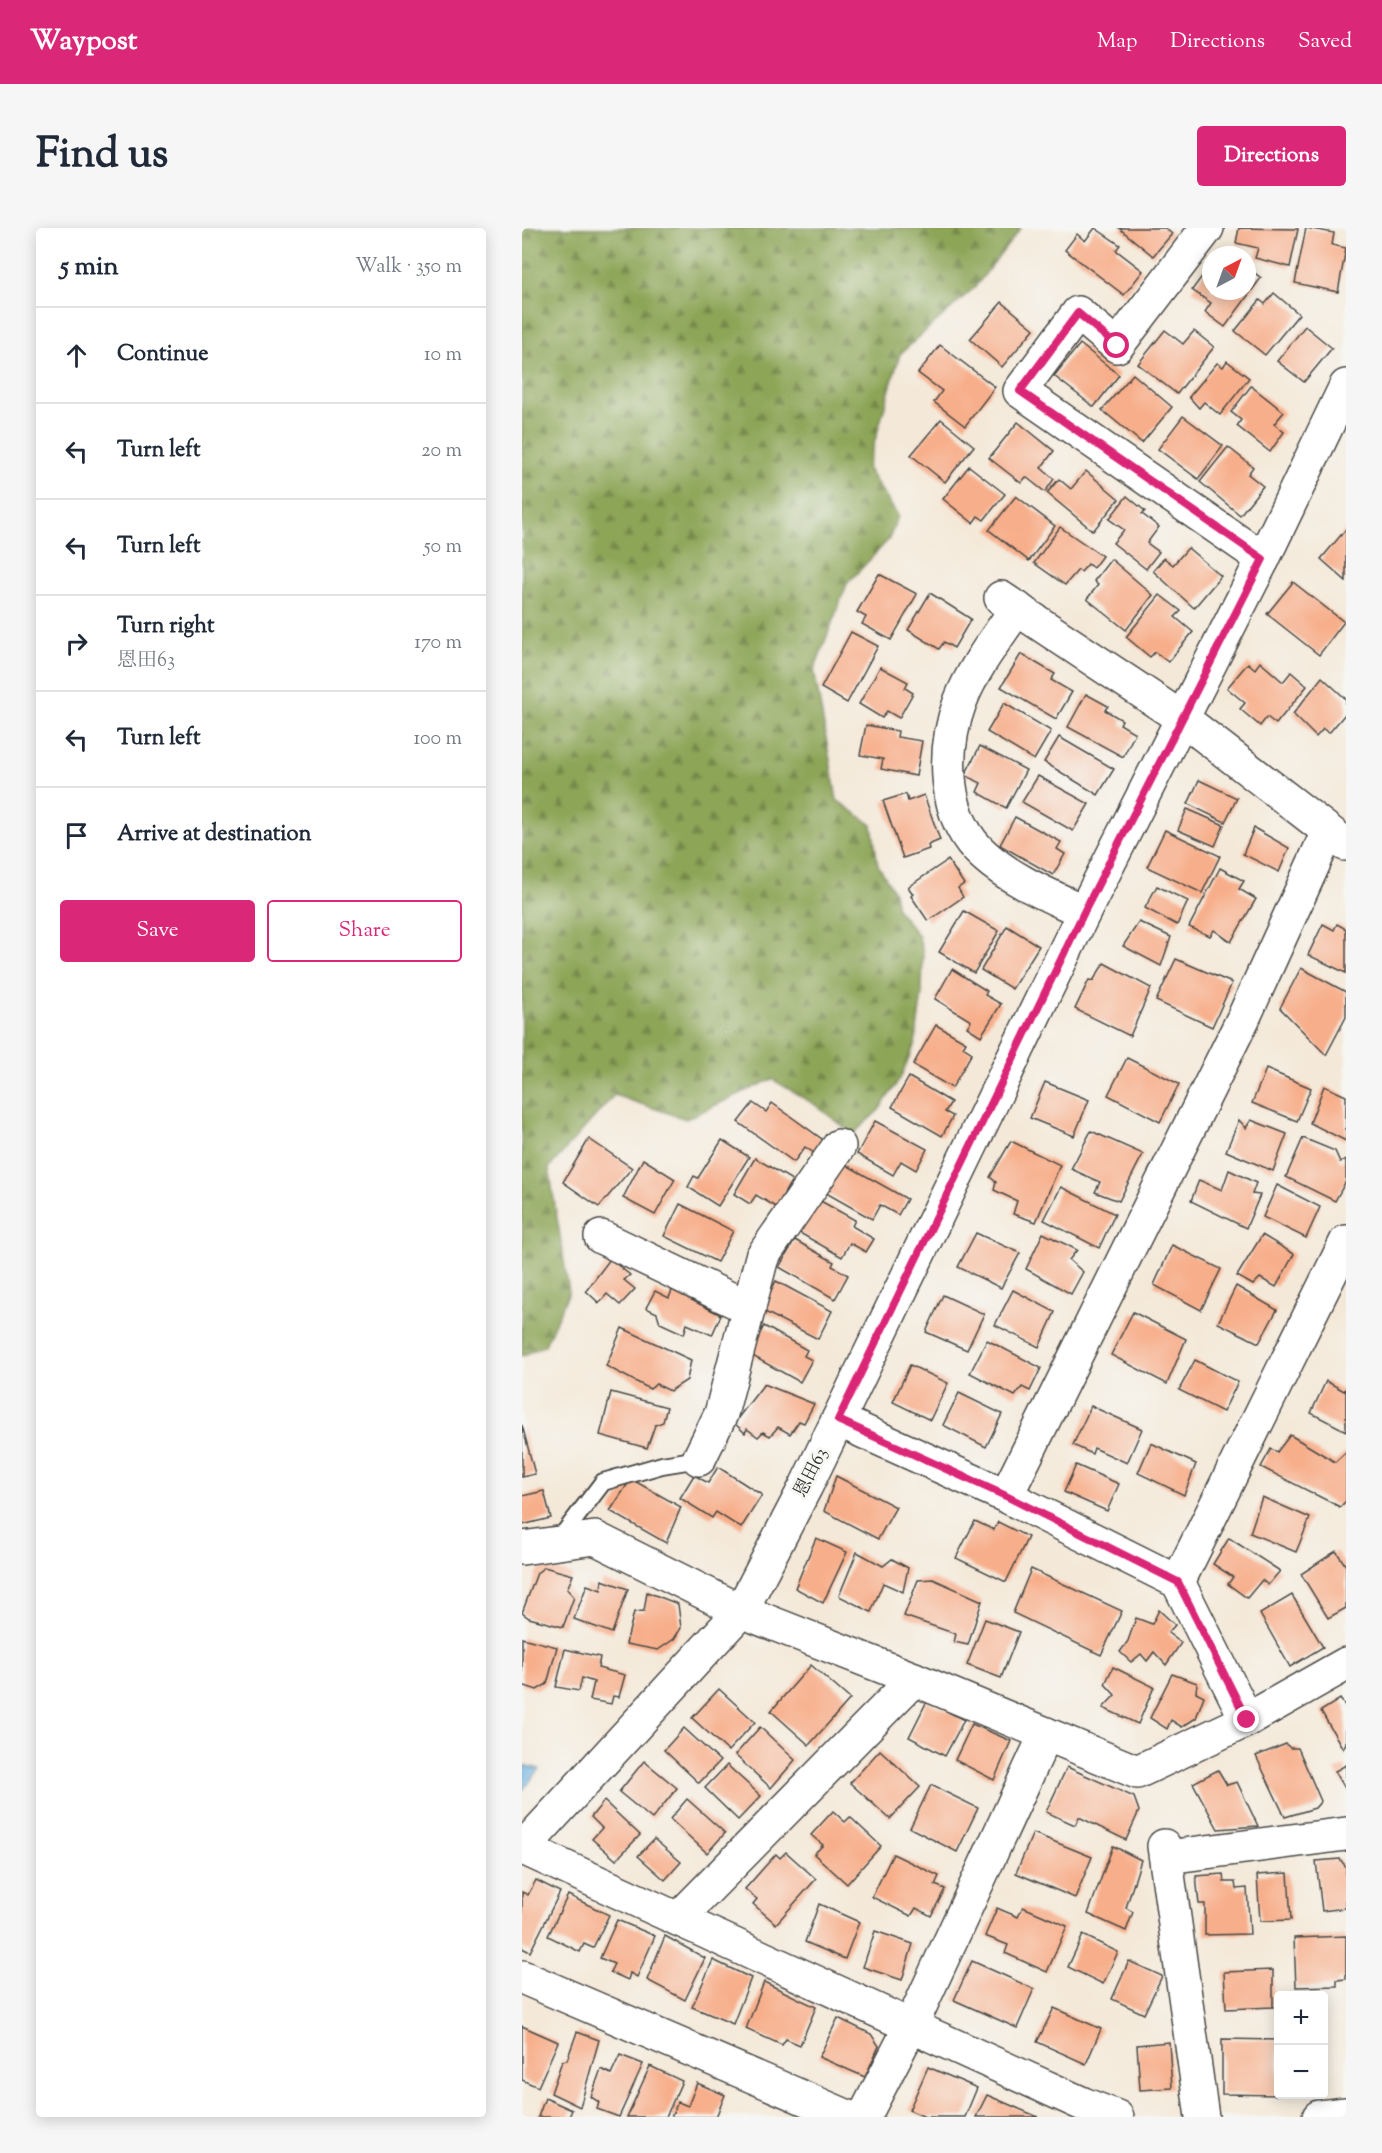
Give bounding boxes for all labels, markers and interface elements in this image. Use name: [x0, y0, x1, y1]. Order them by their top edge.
text: Waypost: [30, 22, 137, 62]
text: Map: [1097, 27, 1137, 57]
text: Directions: [1170, 27, 1265, 57]
text: Saved: [1298, 27, 1352, 57]
text: Find us: [36, 126, 168, 186]
button: Directions: [1197, 126, 1346, 186]
north arrow: [1202, 246, 1256, 300]
text: 5 min: [60, 249, 119, 286]
text: Walk · 350 m: [355, 253, 462, 282]
route start: [1103, 332, 1129, 358]
icon: ahead: [60, 339, 93, 372]
text: Continue: [117, 339, 208, 371]
text: 10 m: [424, 341, 462, 370]
icon: left: [60, 435, 93, 468]
text: Turn left: [117, 435, 200, 467]
text: 20 m: [421, 437, 462, 466]
icon: left: [60, 531, 93, 564]
text: Turn left: [117, 531, 200, 563]
text: 50 m: [424, 533, 462, 562]
text: Turn right: [117, 611, 214, 643]
icon: right: [60, 627, 93, 660]
text: 170 m: [414, 629, 462, 658]
text: 恩田63: [117, 647, 175, 676]
icon: left: [60, 723, 93, 756]
text: Turn left: [117, 723, 200, 755]
text: 100 m: [413, 725, 462, 754]
icon: arrive: [60, 819, 93, 852]
text: Arrive at destination: [117, 819, 312, 851]
button: Save: [60, 900, 255, 962]
button: Share: [267, 900, 462, 962]
street label: 恩田63: [789, 1444, 835, 1502]
route end: [1233, 1706, 1259, 1732]
map controls: [1274, 1991, 1328, 2099]
button: +: [1274, 1991, 1328, 2045]
button: −: [1274, 2045, 1328, 2099]

